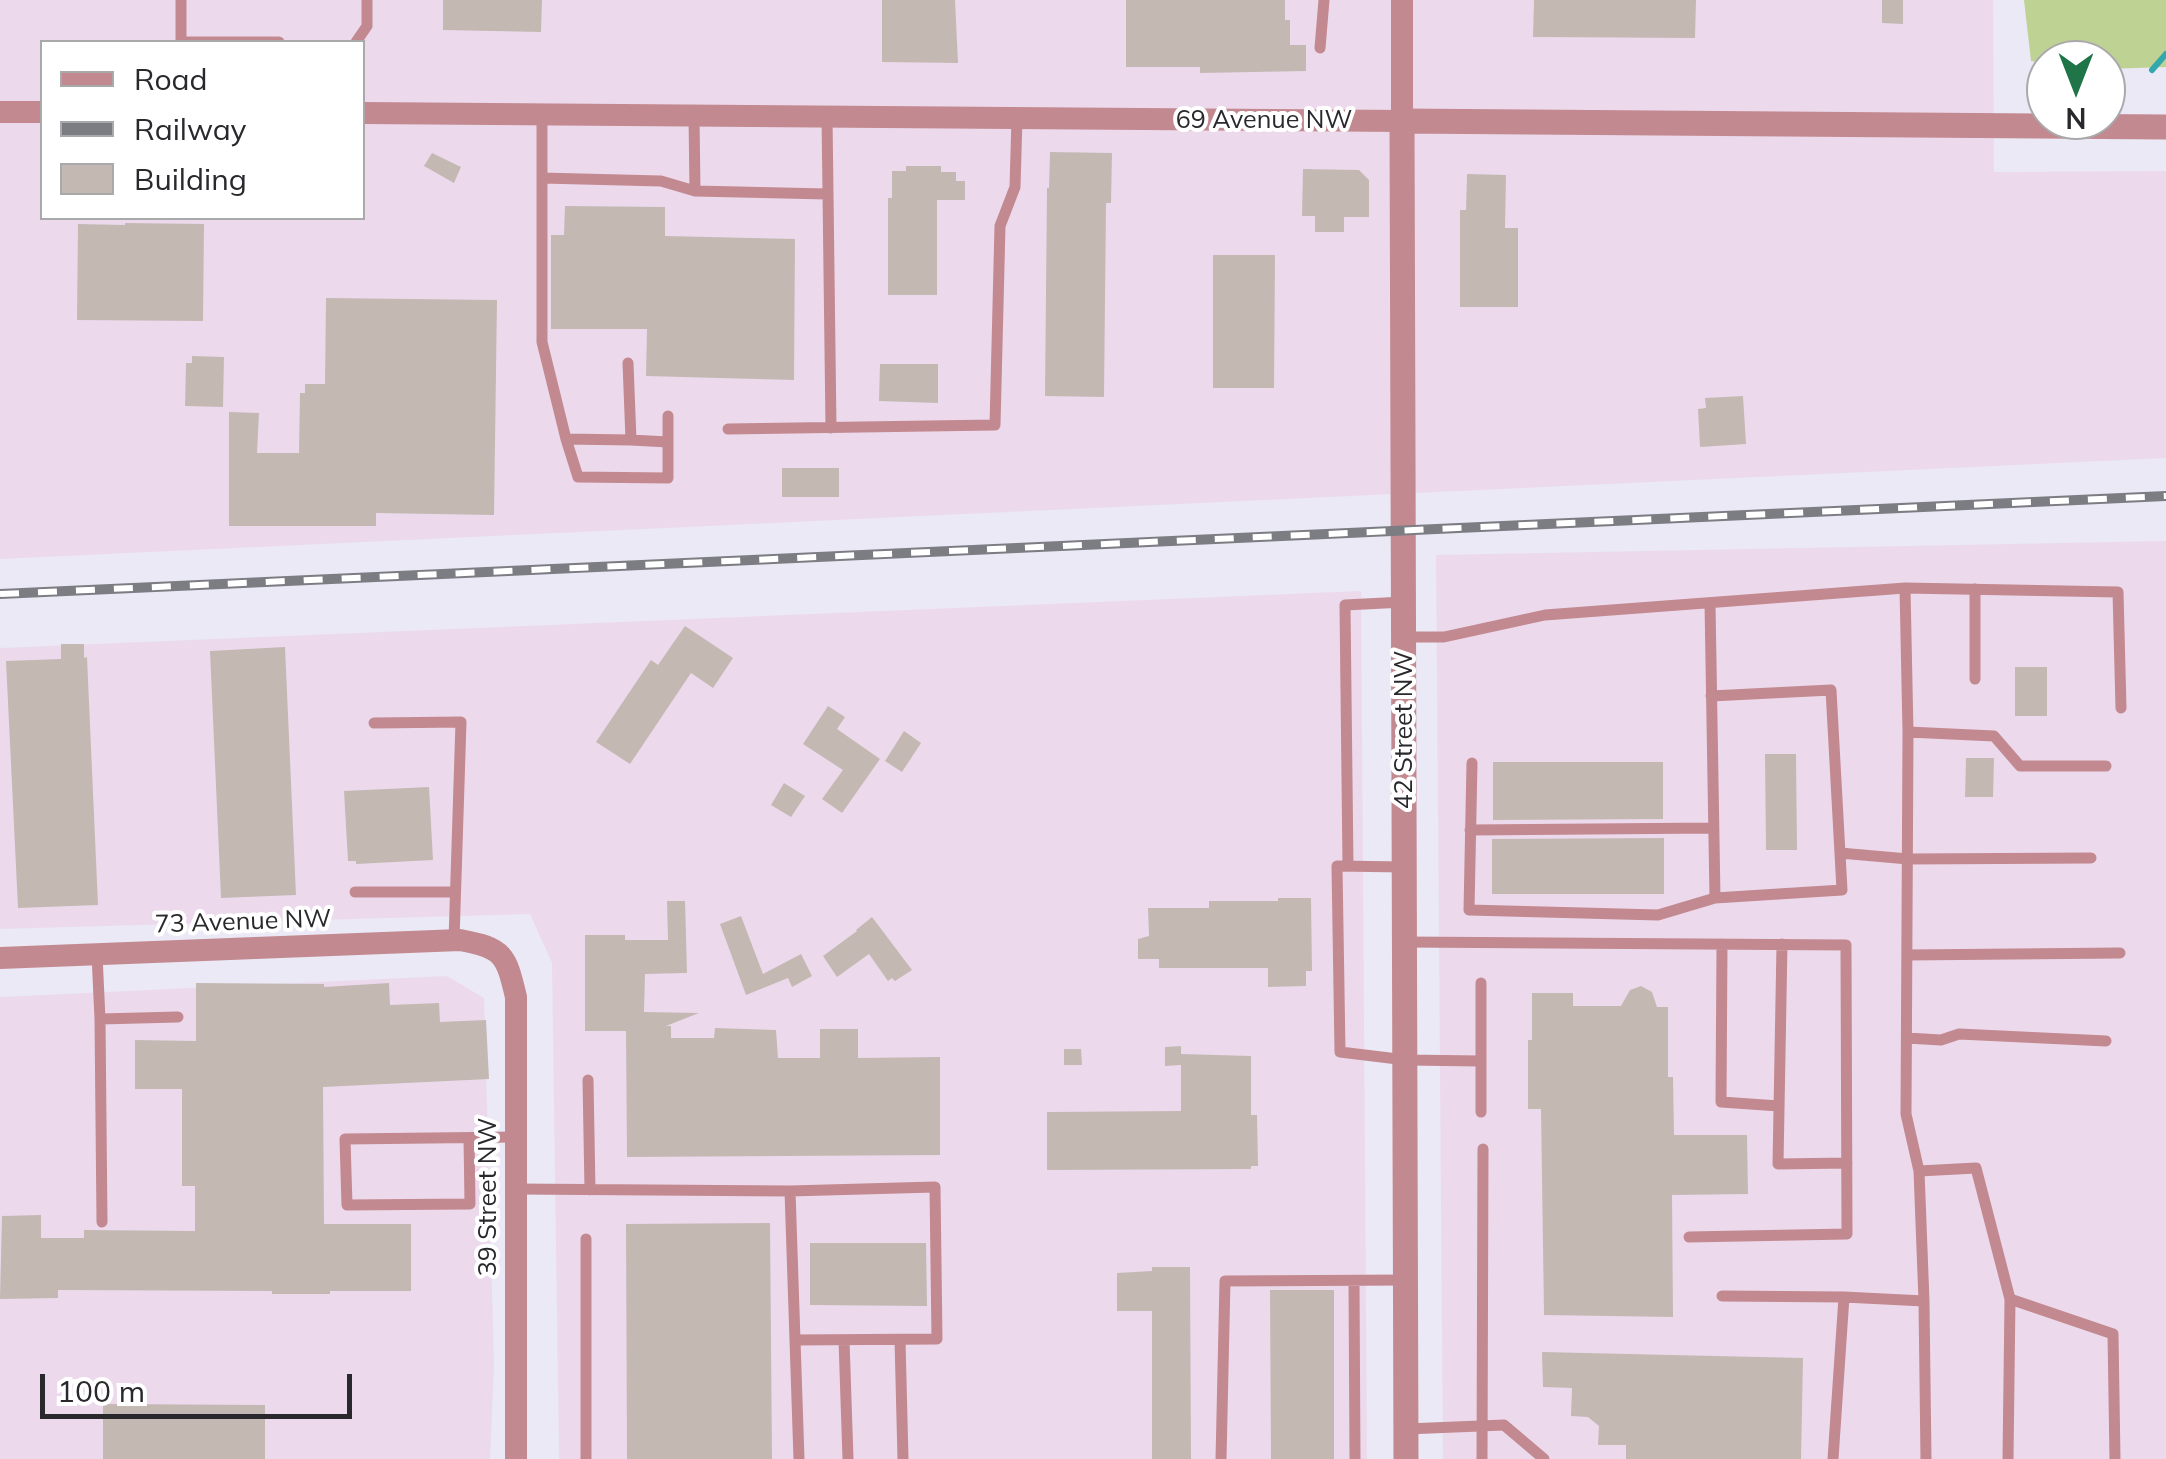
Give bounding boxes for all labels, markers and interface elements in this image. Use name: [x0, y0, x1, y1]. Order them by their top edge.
legend: [40, 40, 365, 220]
north arrow: [2026, 40, 2126, 140]
text: Road: [134, 60, 208, 98]
text: N: [2065, 101, 2087, 136]
street label: 69 Avenue NW: [1176, 105, 1352, 135]
text: Railway: [134, 110, 247, 148]
text: Building: [134, 160, 247, 198]
street label: 42 Street NW: [1389, 651, 1419, 809]
street label: 73 Avenue NW: [154, 904, 332, 940]
street label: 39 Street NW: [473, 1118, 503, 1276]
scale bar: [45, 1354, 358, 1416]
text: 100 m: [57, 1372, 145, 1410]

